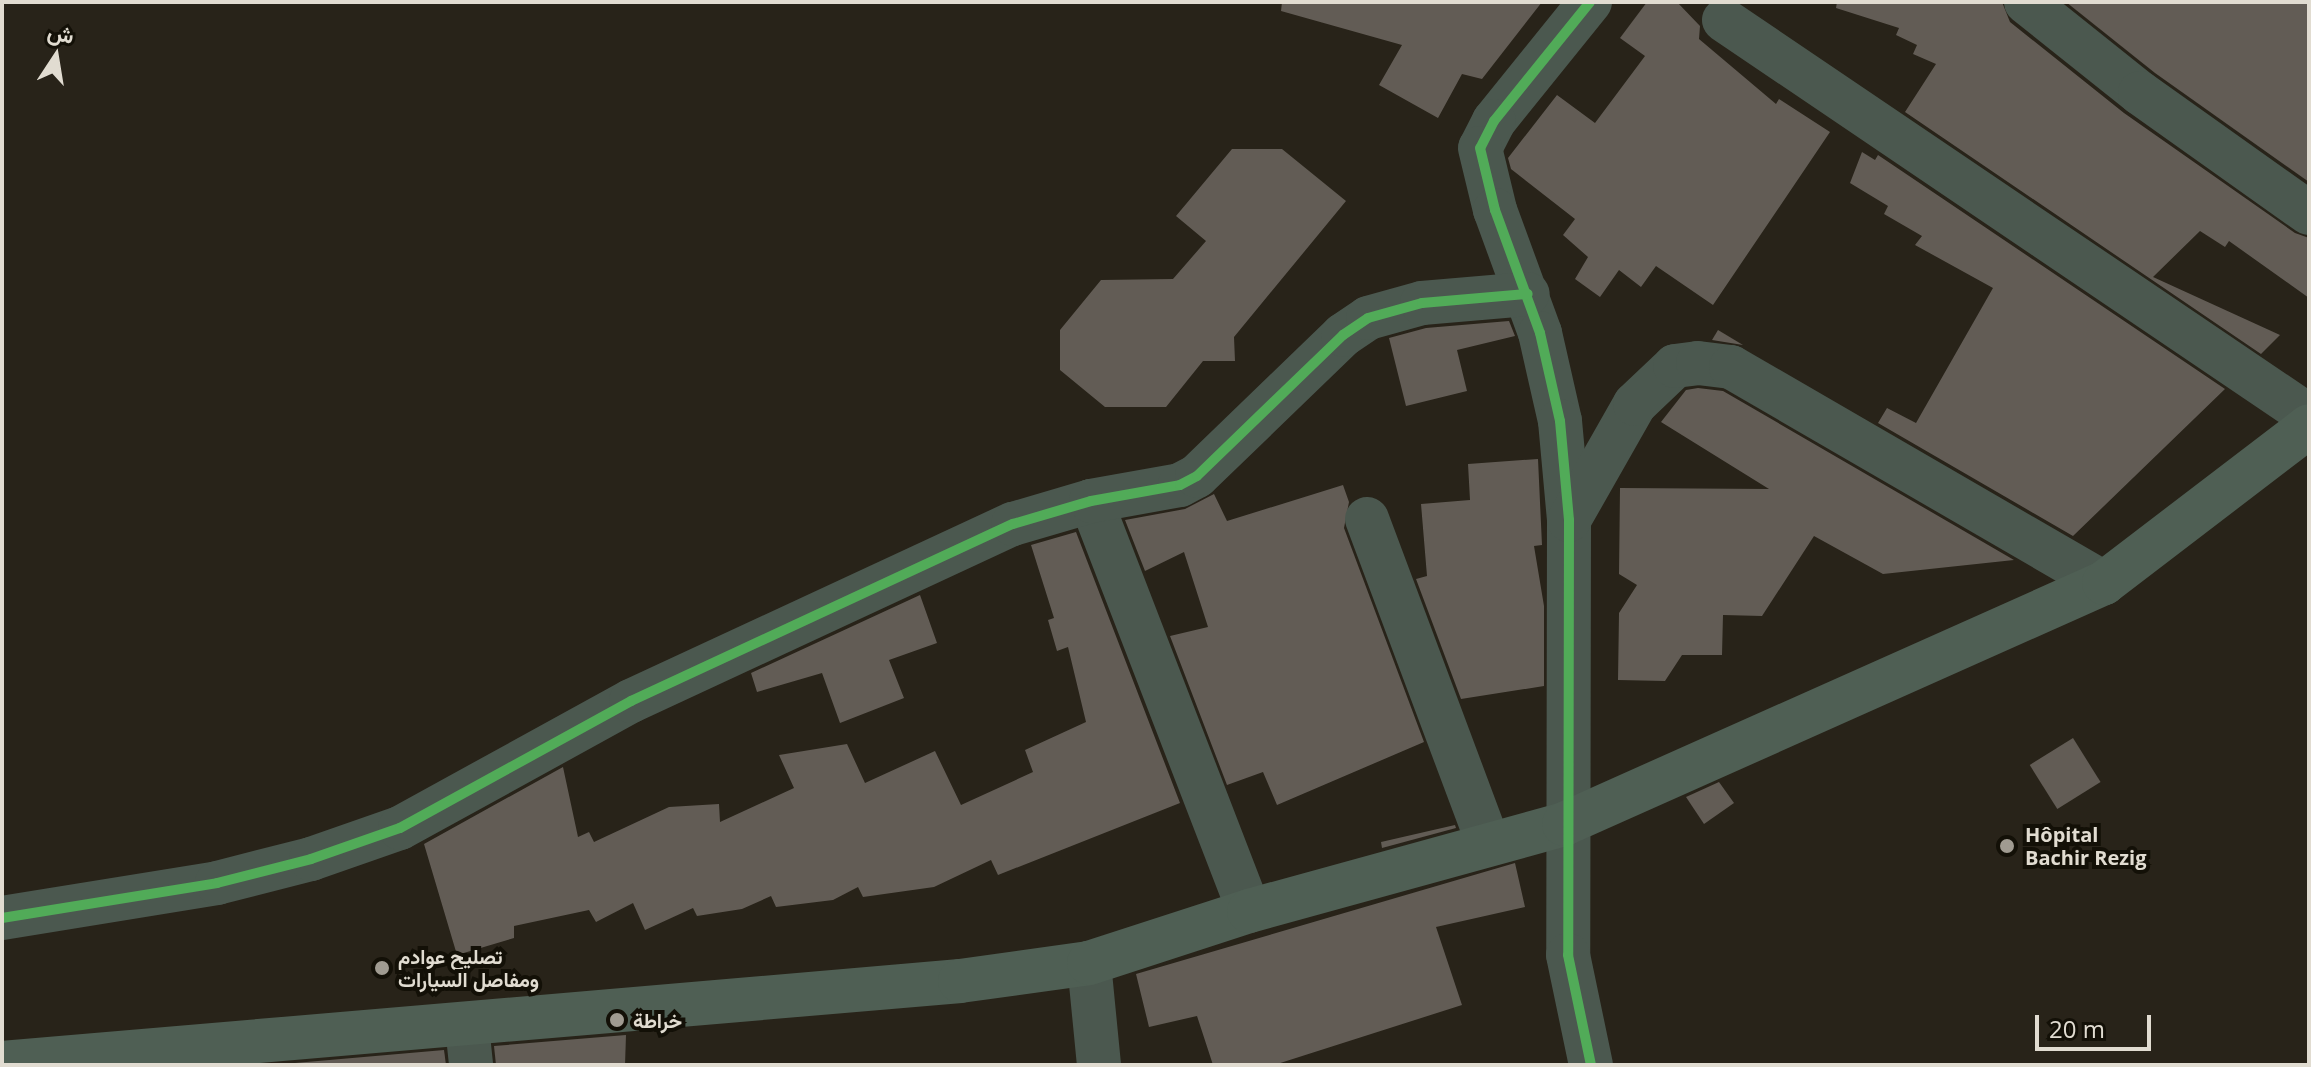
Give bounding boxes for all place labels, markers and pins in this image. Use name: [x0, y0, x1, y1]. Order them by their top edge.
place label: Hôpital Bachir Rezig: [2025, 822, 2147, 869]
marker: Hôpital Bachir Rezig: [1996, 835, 2018, 857]
place label: تصليح عوادم ومفاصل السيارات: [398, 944, 539, 991]
marker: تصليح عوادم ومفاصل السيارات: [373, 959, 391, 977]
place label: خراطة: [633, 1008, 682, 1032]
marker: خراطة: [608, 1011, 626, 1029]

